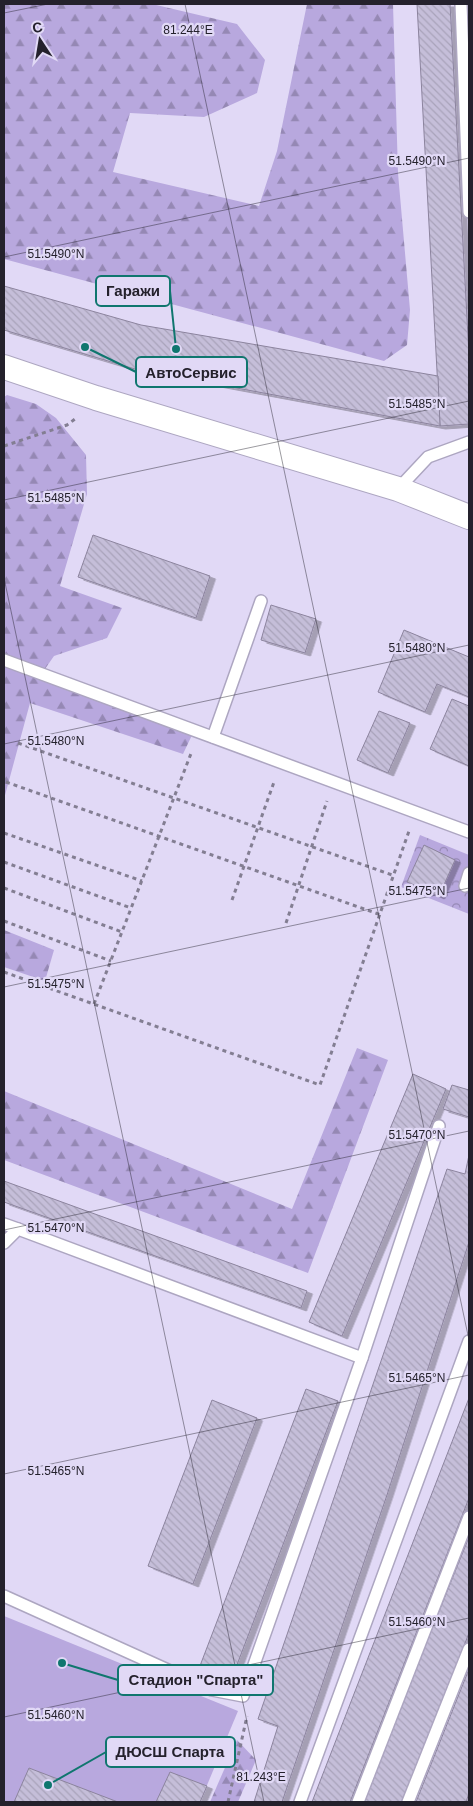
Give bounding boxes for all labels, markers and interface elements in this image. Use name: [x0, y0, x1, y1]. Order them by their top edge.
north arrow: [15, 15, 65, 65]
text: С: [31, 18, 44, 36]
text: 81.244°E: [163, 23, 213, 37]
text: 51.5490°N: [389, 154, 445, 168]
text: 51.5490°N: [28, 247, 84, 261]
callout: Гаражи: [96, 276, 170, 306]
text: Гаражи: [106, 282, 160, 299]
callout: АвтоСервис: [136, 357, 247, 387]
text: АвтоСервис: [145, 364, 237, 381]
text: 51.5485°N: [389, 397, 445, 411]
text: 51.5485°N: [28, 491, 84, 505]
text: 51.5480°N: [389, 641, 445, 655]
text: 51.5480°N: [28, 734, 84, 748]
text: 51.5475°N: [389, 884, 445, 898]
text: 51.5475°N: [28, 977, 84, 991]
text: 51.5470°N: [389, 1128, 445, 1142]
text: 51.5470°N: [28, 1221, 84, 1235]
text: 51.5465°N: [389, 1371, 445, 1385]
text: 51.5465°N: [28, 1464, 84, 1478]
text: 51.5460°N: [389, 1615, 445, 1629]
callout: Стадион "Спарта": [118, 1665, 273, 1695]
text: Стадион "Спарта": [129, 1671, 263, 1688]
text: 51.5460°N: [28, 1708, 84, 1722]
callout: ДЮСШ Спарта: [106, 1737, 235, 1767]
text: ДЮСШ Спарта: [116, 1743, 225, 1760]
text: 81.243°E: [236, 1770, 286, 1784]

